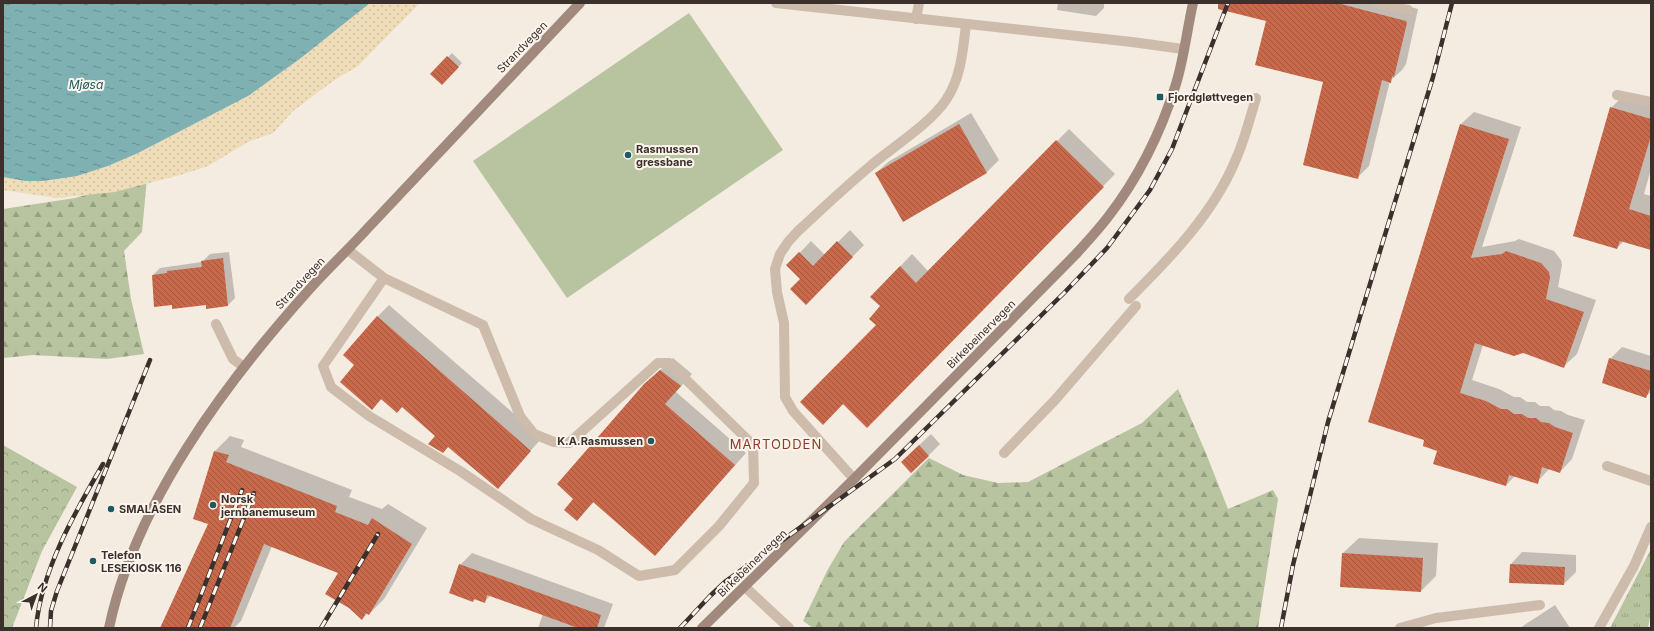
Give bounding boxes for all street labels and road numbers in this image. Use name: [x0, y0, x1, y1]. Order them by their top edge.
street label: Strandvegen: [494, 18, 550, 76]
street label: Strandvegen: [272, 254, 328, 312]
street label: Birkebeinervegen: [944, 297, 1018, 371]
street label: Birkebeinervegen: [714, 526, 790, 600]

